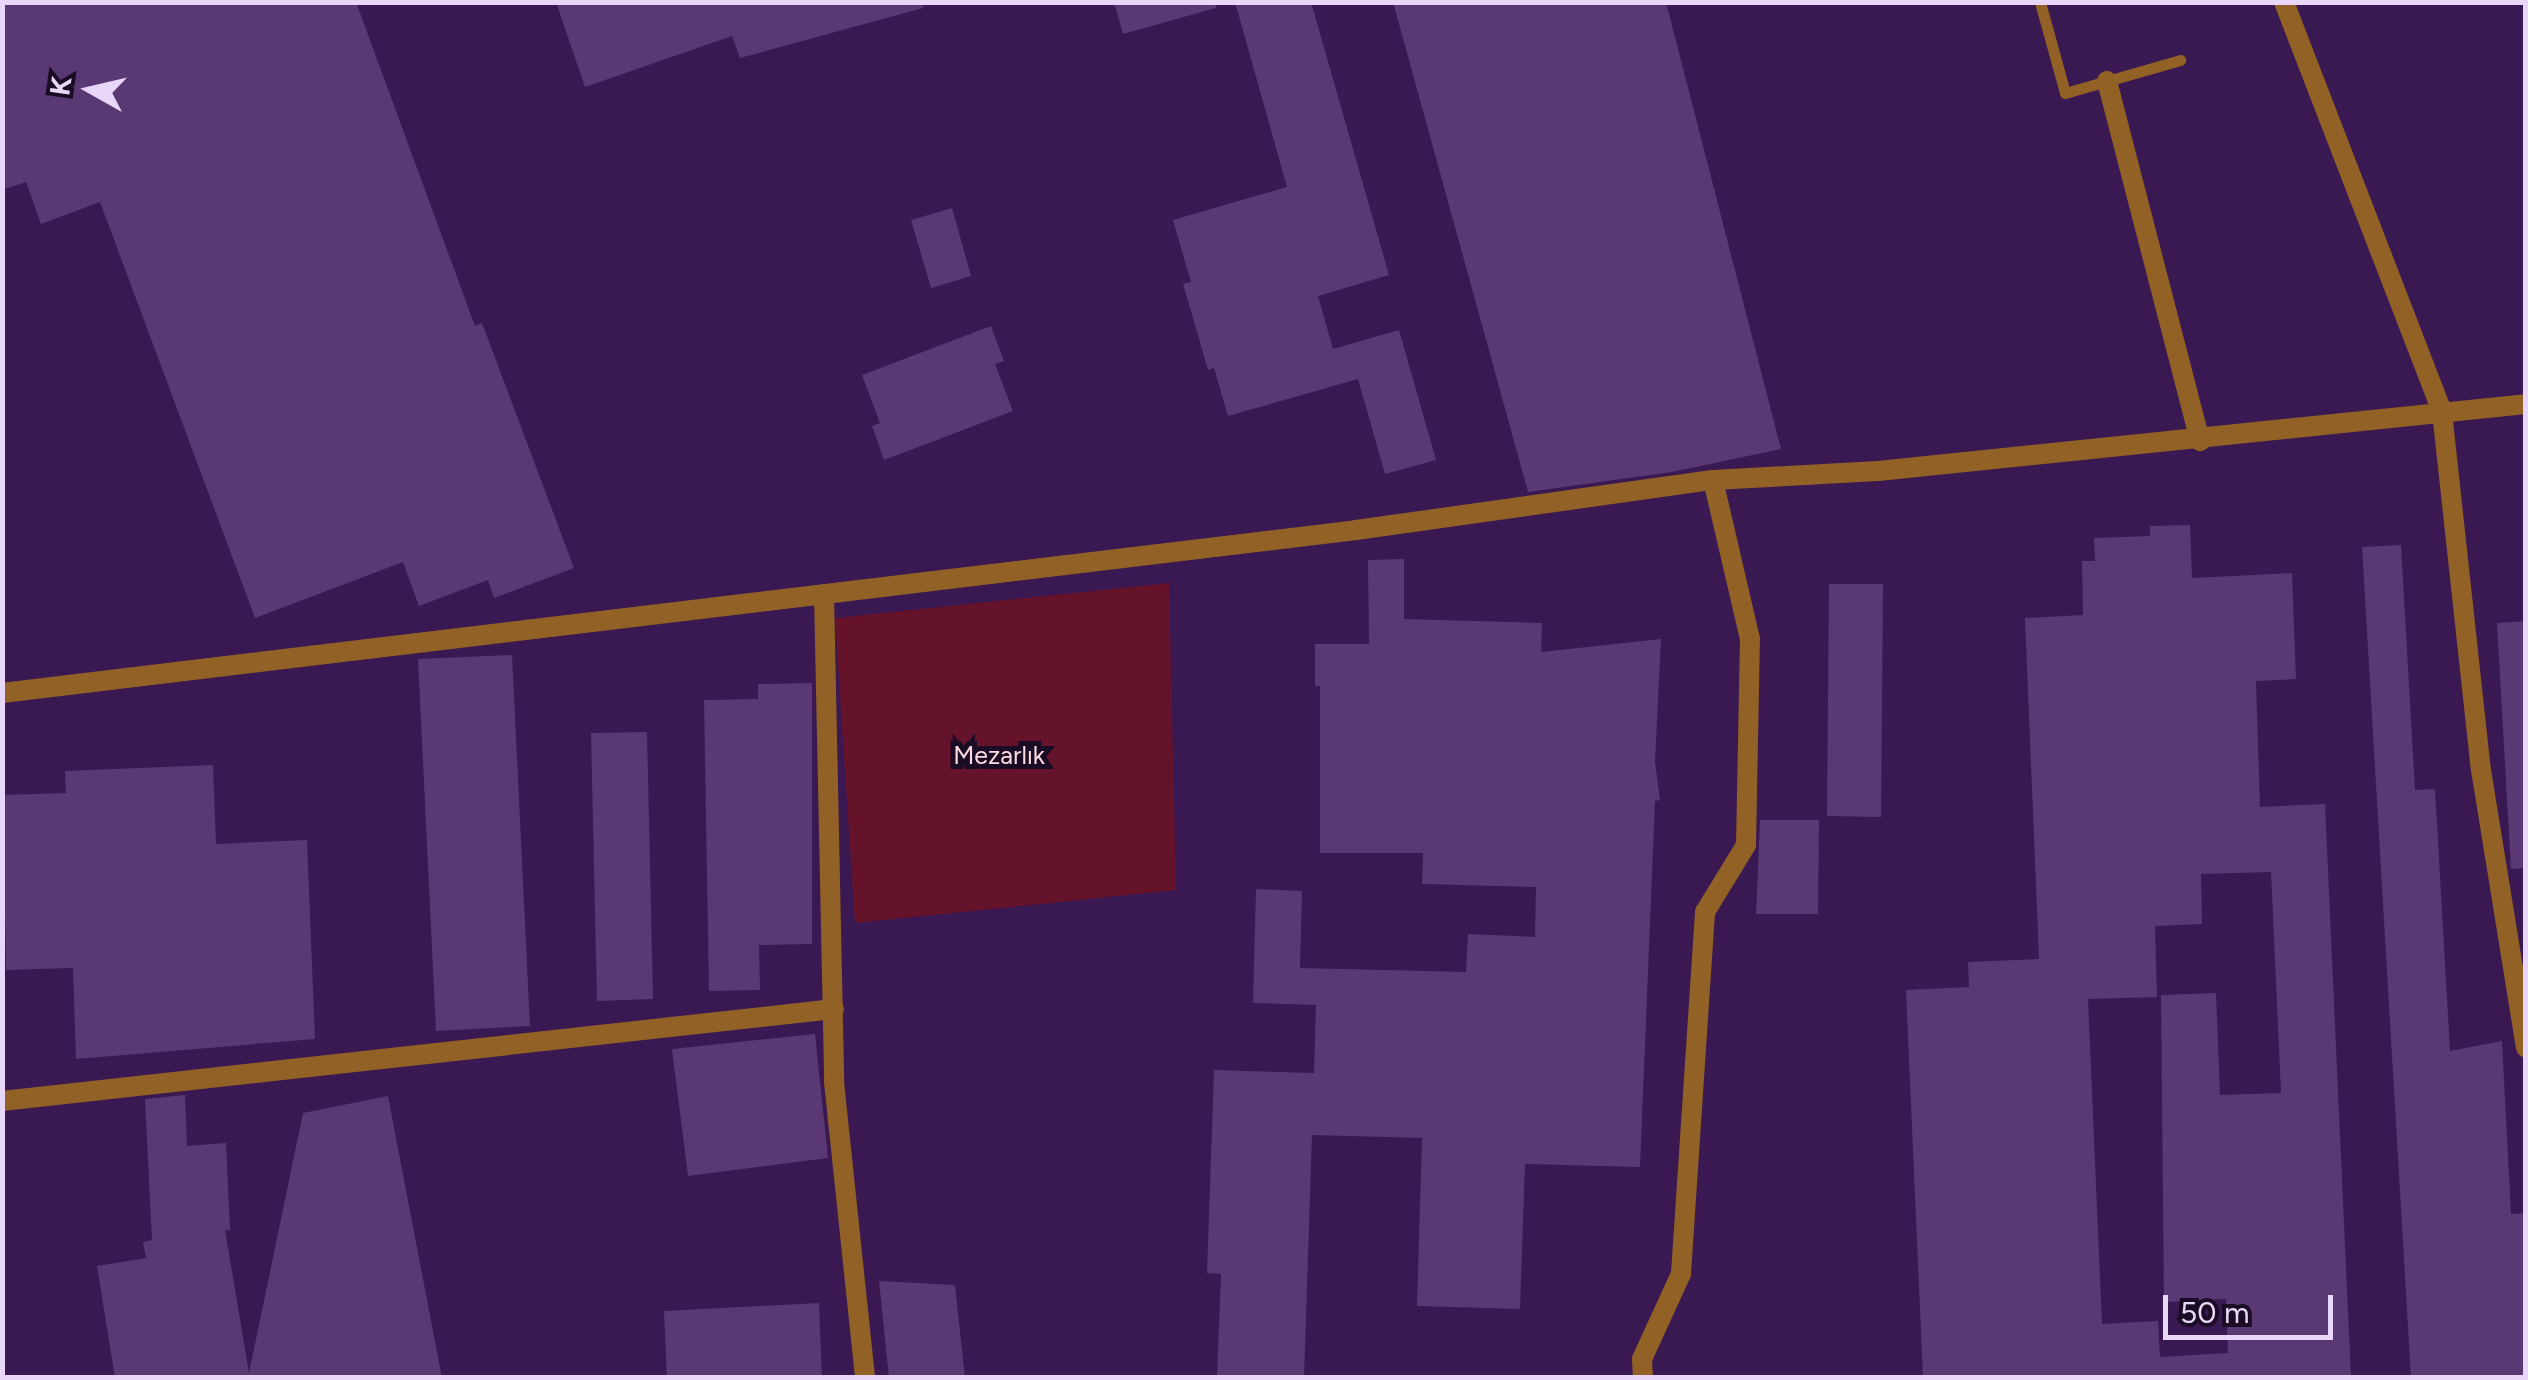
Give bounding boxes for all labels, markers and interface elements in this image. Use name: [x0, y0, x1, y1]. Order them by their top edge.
north arrow: [40, 40, 140, 140]
text: K: [42, 74, 78, 97]
park label: Mezarlık: [953, 740, 1045, 770]
scale bar: [2168, 1275, 2338, 1337]
text: 50 m: [2180, 1294, 2249, 1331]

